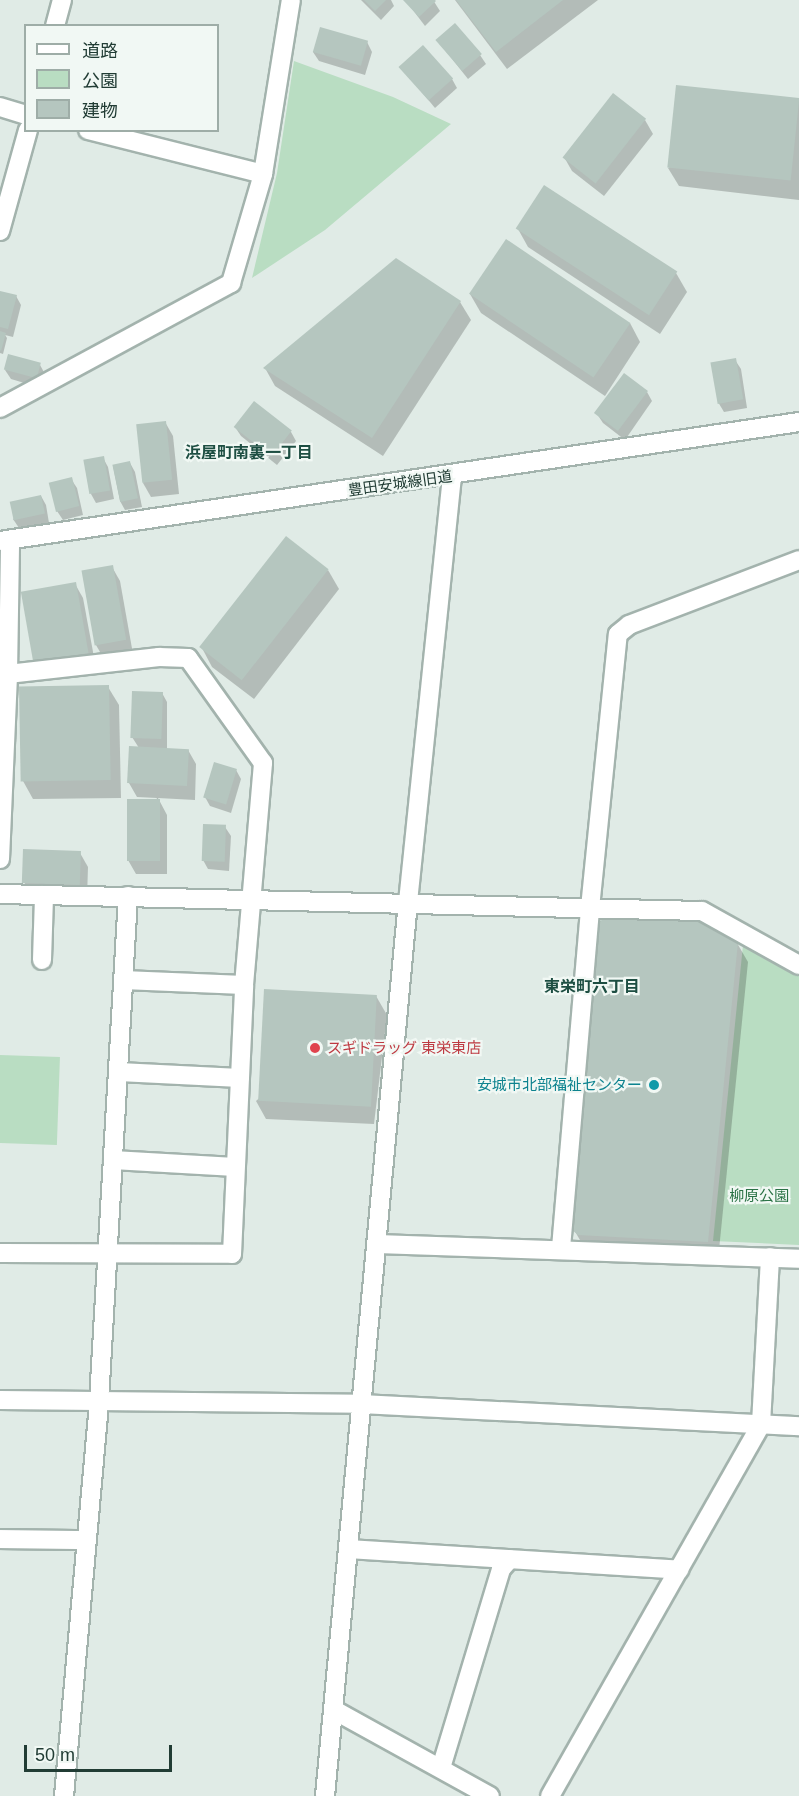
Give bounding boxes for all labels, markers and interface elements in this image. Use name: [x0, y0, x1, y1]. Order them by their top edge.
legend: [24, 24, 219, 132]
text: 道路: [82, 41, 118, 61]
text: 公園: [82, 71, 118, 91]
text: 建物: [82, 101, 118, 121]
district label: 浜屋町南裏一丁目: [185, 443, 313, 463]
street label: 豊田安城線旧道: [347, 467, 453, 499]
district label: 東栄町六丁目: [544, 977, 640, 997]
place label: スギドラッグ 東栄東店: [327, 1039, 481, 1057]
marker: スギドラッグ 東栄東店: [308, 1041, 322, 1055]
place label: 安城市北部福祉センター: [477, 1076, 642, 1094]
marker: 安城市北部福祉センター: [647, 1078, 661, 1092]
park label: 柳原公園: [729, 1187, 789, 1205]
scale bar: [27, 1733, 176, 1771]
text: 50 m: [35, 1745, 75, 1765]

